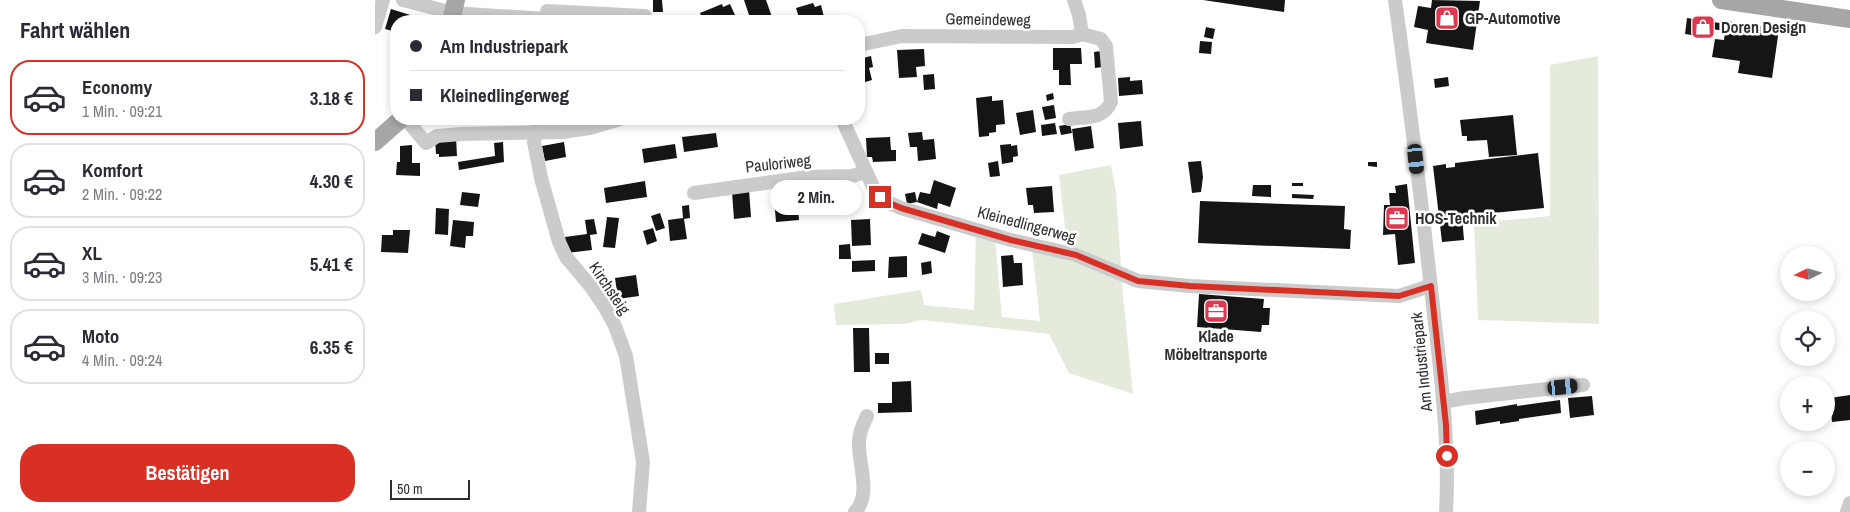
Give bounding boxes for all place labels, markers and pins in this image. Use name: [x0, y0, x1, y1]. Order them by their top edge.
shop icon: GP-Automotive: [1434, 5, 1460, 31]
place label: GP-Automotive: [1465, 7, 1561, 29]
shop icon: Doren Design: [1690, 14, 1716, 40]
place label: Doren Design: [1721, 16, 1806, 38]
office icon: HOS-Technik: [1384, 205, 1410, 231]
place label: HOS-Technik: [1415, 207, 1497, 229]
office icon: Klade Möbeltransporte: [1203, 298, 1229, 324]
place label: Klade Möbeltransporte: [1165, 325, 1267, 365]

